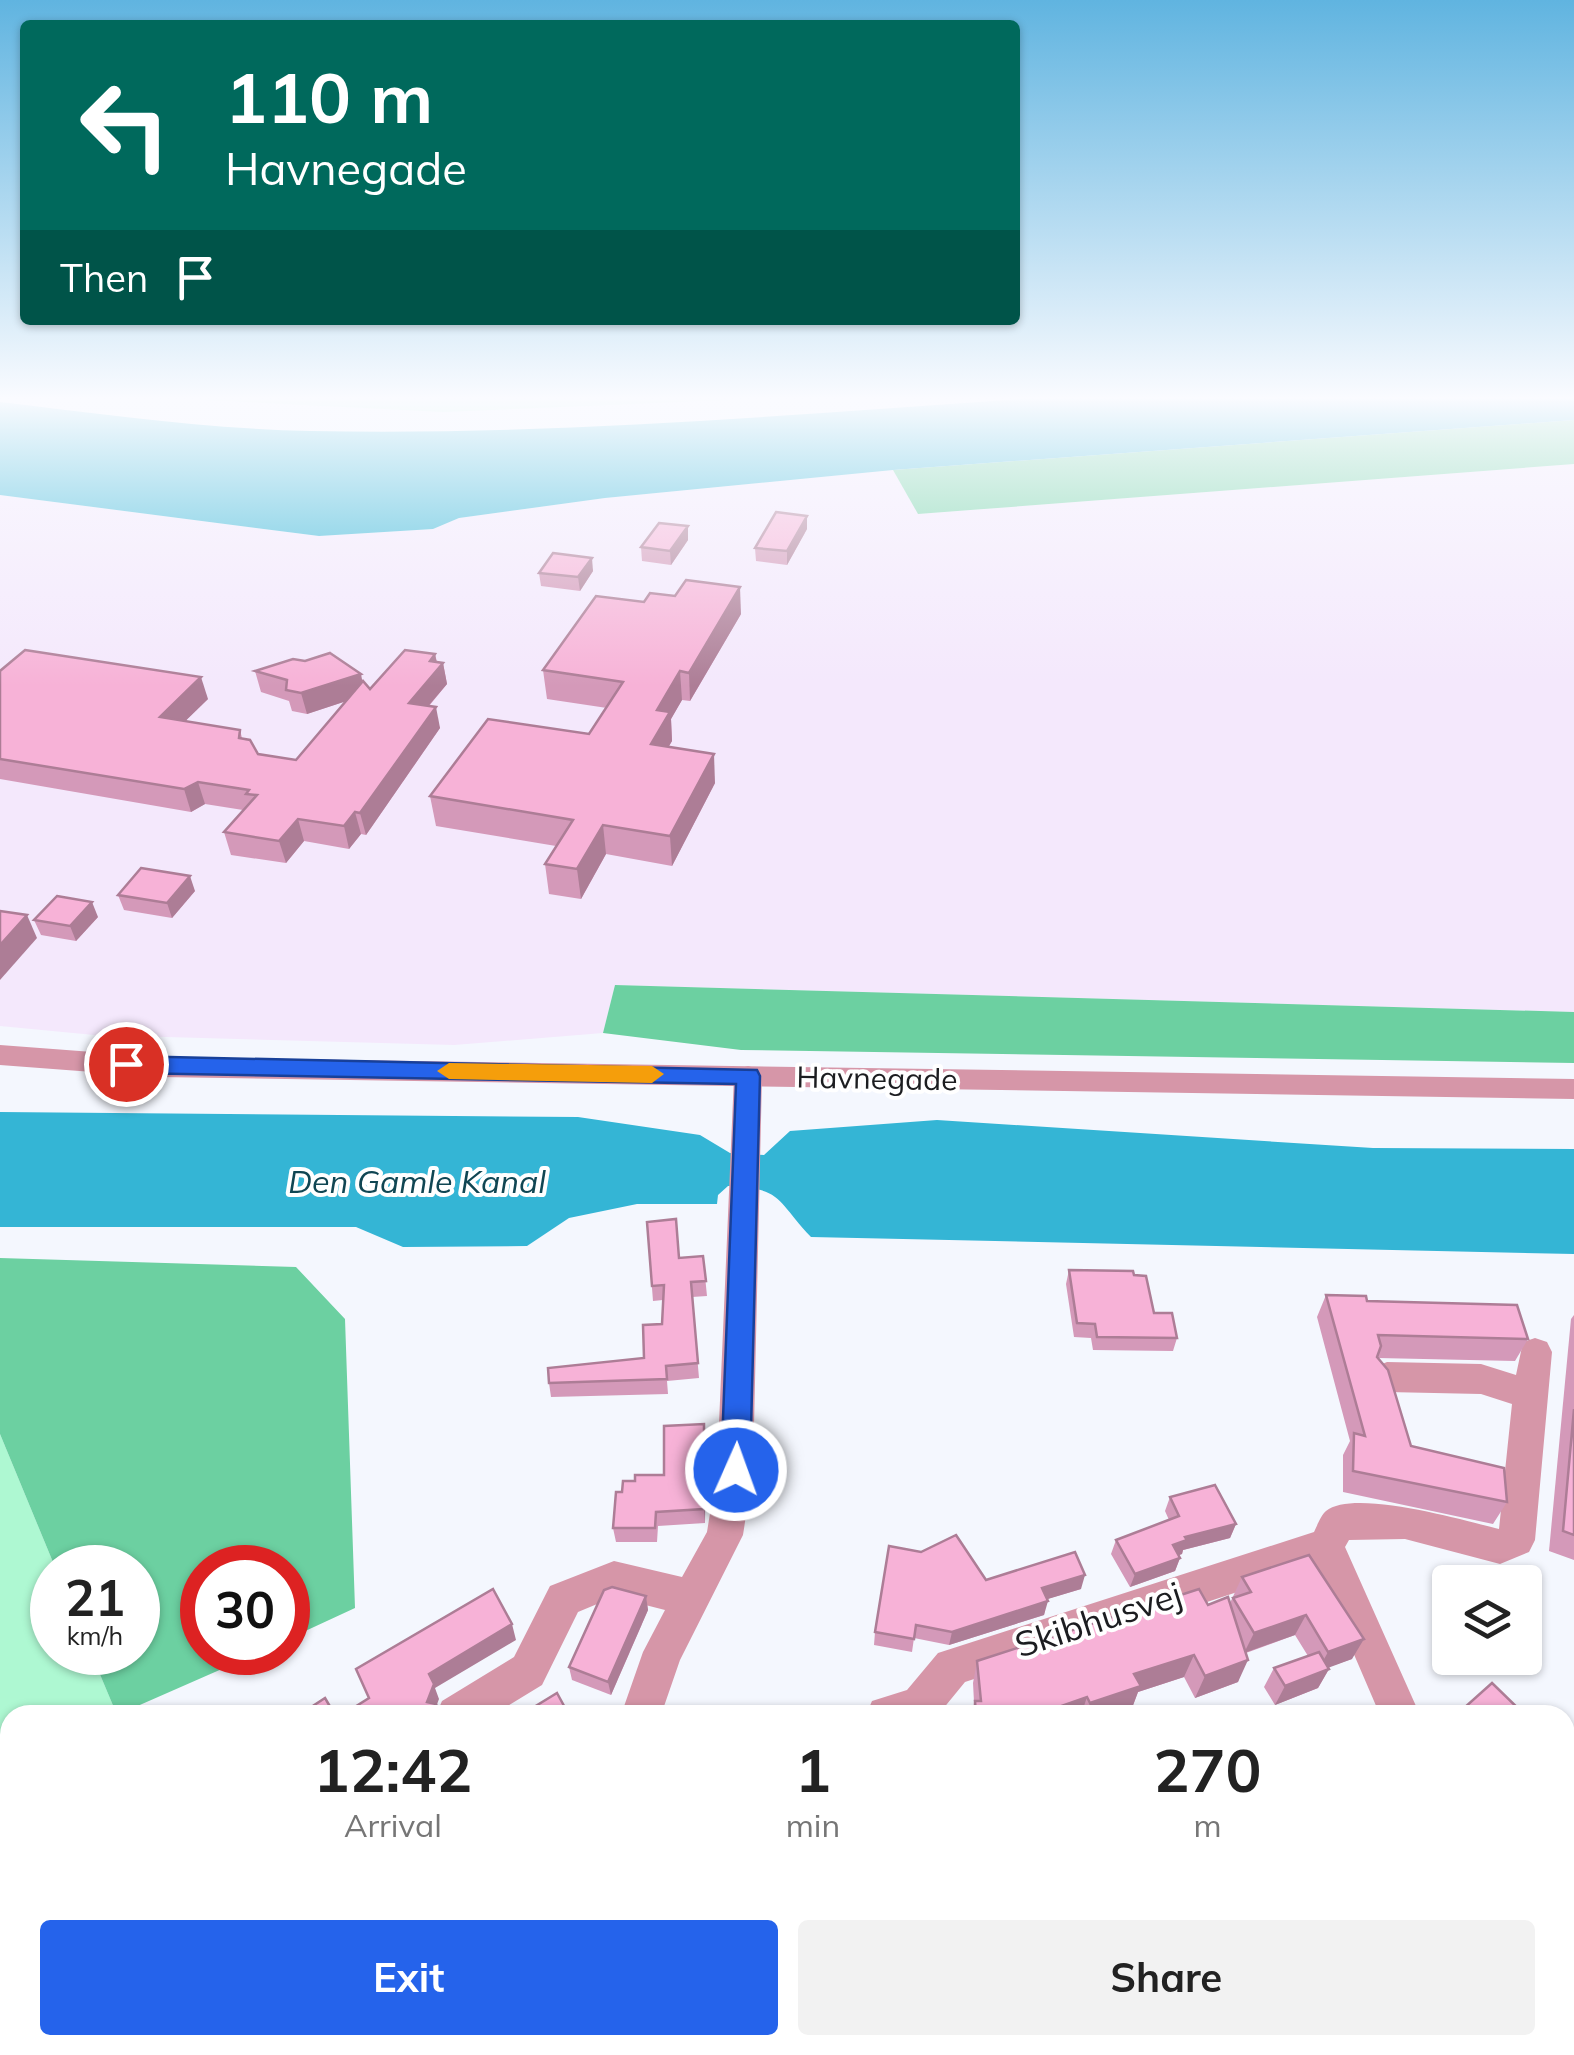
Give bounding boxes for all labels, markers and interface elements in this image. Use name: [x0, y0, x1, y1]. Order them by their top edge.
text: 110 m: [225, 53, 433, 141]
icon: left: [60, 60, 190, 190]
text: Havnegade: [225, 140, 467, 196]
icon: arrive: [168, 250, 223, 305]
text: Then: [60, 254, 148, 302]
pin: [84, 1022, 169, 1107]
icon: arrive: [99, 1037, 154, 1092]
street label: Havnegade: [796, 1058, 958, 1098]
water label: Den Gamle Kanal: [288, 1161, 546, 1201]
position arrow: [684, 1418, 788, 1522]
speed limit sign: 30: [180, 1545, 310, 1675]
map controls: [1432, 1565, 1542, 1675]
button: layers: [1432, 1565, 1542, 1675]
text: 21: [65, 1566, 125, 1629]
street label: Skibhusvej: [1009, 1571, 1187, 1667]
text: km/h: [67, 1620, 123, 1651]
text: 12:42: [313, 1732, 472, 1807]
text: 1: [795, 1732, 831, 1807]
text: 270: [1154, 1732, 1262, 1807]
text: Arrival: [344, 1805, 442, 1845]
text: min: [786, 1805, 840, 1845]
text: m: [1194, 1805, 1222, 1845]
button: Exit: [40, 1920, 778, 2035]
button: Share: [798, 1920, 1535, 2035]

